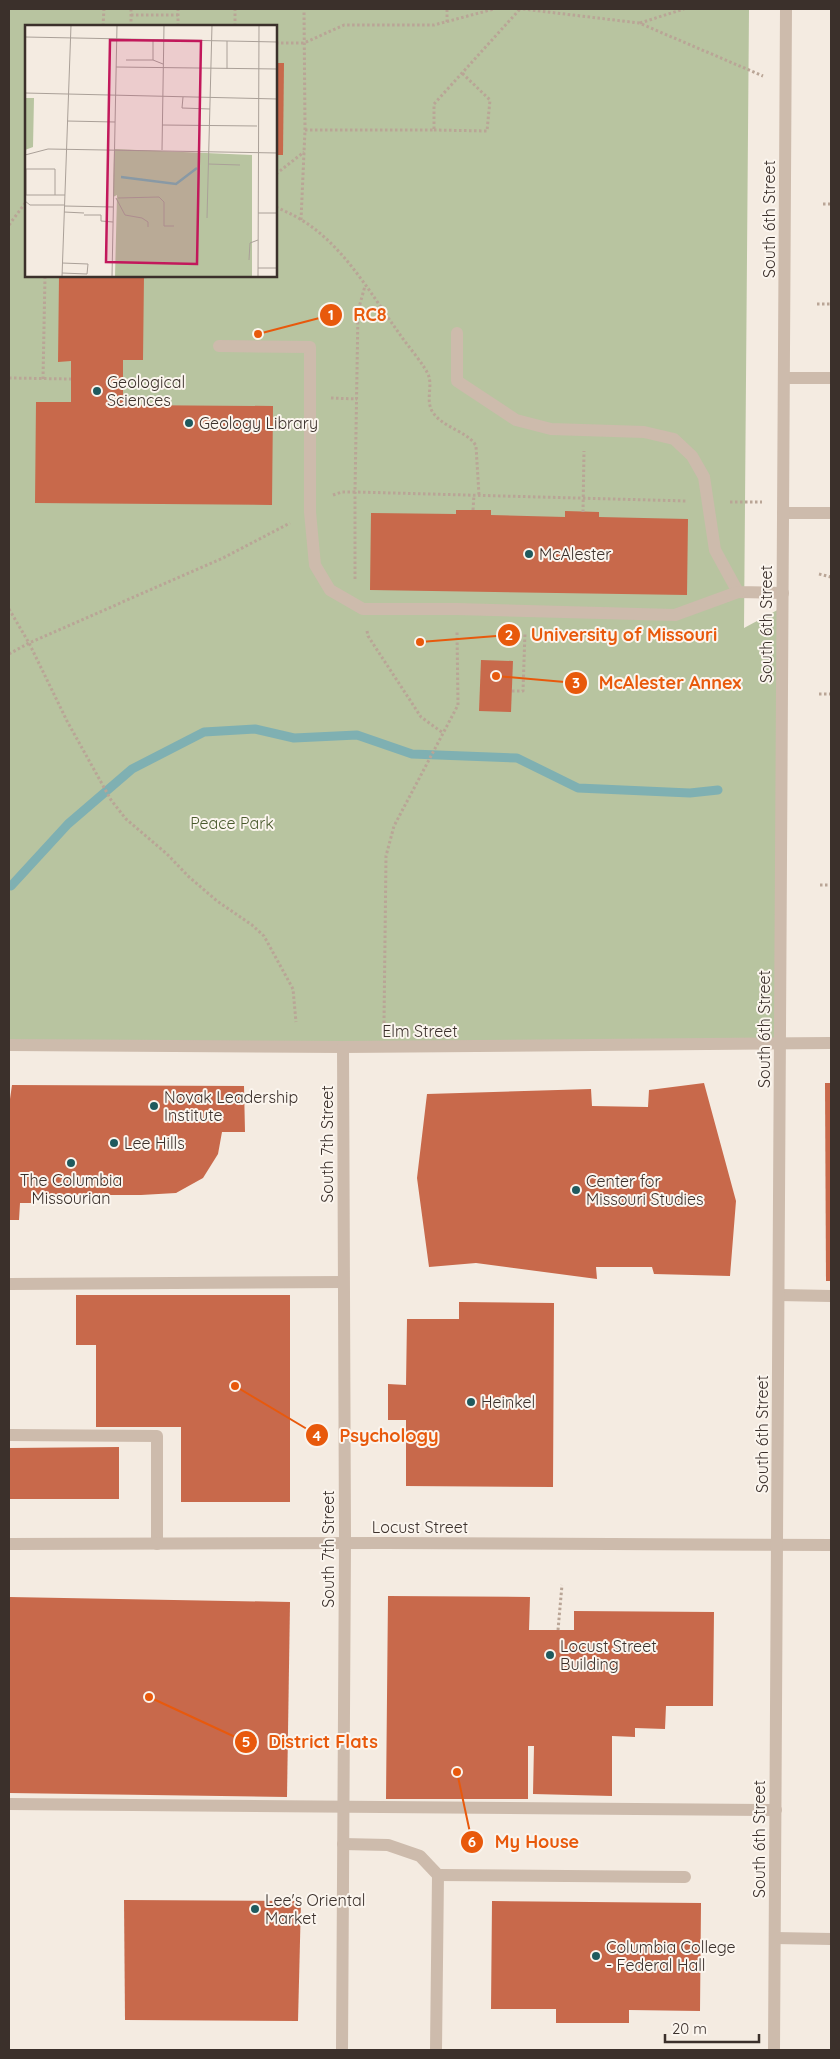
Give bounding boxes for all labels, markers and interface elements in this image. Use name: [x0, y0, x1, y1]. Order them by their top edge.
inset map: [25, 25, 278, 278]
street label: South 6th Street: [759, 160, 779, 278]
callout: RC8: [319, 299, 397, 332]
text: RC8: [353, 303, 387, 326]
text: 1: [328, 305, 334, 324]
place label: Geological Sciences: [107, 372, 185, 410]
marker: Geological Sciences: [91, 385, 103, 397]
place label: Geology Library: [199, 413, 318, 433]
marker: Geology Library: [183, 417, 195, 429]
place label: McAlester: [539, 544, 611, 564]
marker: McAlester: [523, 548, 535, 560]
street label: South 6th Street: [756, 565, 776, 683]
callout: University of Missouri: [496, 618, 728, 651]
text: University of Missouri: [531, 623, 717, 646]
text: 2: [505, 625, 513, 644]
callout: McAlester Annex: [564, 666, 751, 699]
text: McAlester Annex: [599, 671, 742, 694]
text: 3: [572, 673, 580, 692]
park label: Peace Park: [190, 813, 274, 833]
street label: South 6th Street: [754, 970, 774, 1088]
street label: Elm Street: [382, 1021, 458, 1041]
street label: South 7th Street: [317, 1085, 337, 1203]
place label: Novak Leadership Institute: [164, 1087, 298, 1125]
marker: Novak Leadership Institute: [148, 1100, 160, 1112]
place label: Lee Hills: [124, 1133, 185, 1153]
marker: Lee Hills: [108, 1137, 120, 1149]
marker: The Columbia Missourian: [65, 1157, 77, 1169]
place label: The Columbia Missourian: [20, 1170, 122, 1208]
place label: Center for Missouri Studies: [586, 1171, 704, 1209]
marker: Center for Missouri Studies: [570, 1184, 582, 1196]
street label: South 6th Street: [752, 1375, 772, 1493]
place label: Heinkel: [481, 1392, 535, 1412]
marker: Heinkel: [465, 1396, 477, 1408]
callout: Psychology: [305, 1419, 449, 1452]
text: Psychology: [339, 1424, 439, 1447]
text: 4: [313, 1426, 322, 1445]
street label: South 7th Street: [318, 1490, 338, 1608]
street label: Locust Street: [372, 1517, 468, 1537]
place label: Locust Street Building: [560, 1636, 657, 1674]
marker: Locust Street Building: [544, 1649, 556, 1661]
callout: District Flats: [233, 1725, 388, 1758]
text: District Flats: [268, 1730, 378, 1753]
text: 5: [242, 1732, 250, 1751]
street label: South 6th Street: [749, 1780, 769, 1898]
callout: My House: [460, 1826, 589, 1859]
text: My House: [495, 1830, 579, 1853]
text: 6: [468, 1832, 476, 1851]
place label: Lee's Oriental Market: [265, 1890, 365, 1928]
marker: Lee's Oriental Market: [249, 1903, 261, 1915]
place label: Columbia College - Federal Hall: [606, 1937, 736, 1975]
marker: Columbia College - Federal Hall: [590, 1950, 602, 1962]
scale bar: [665, 2012, 759, 2044]
text: 20 m: [672, 2019, 707, 2038]

